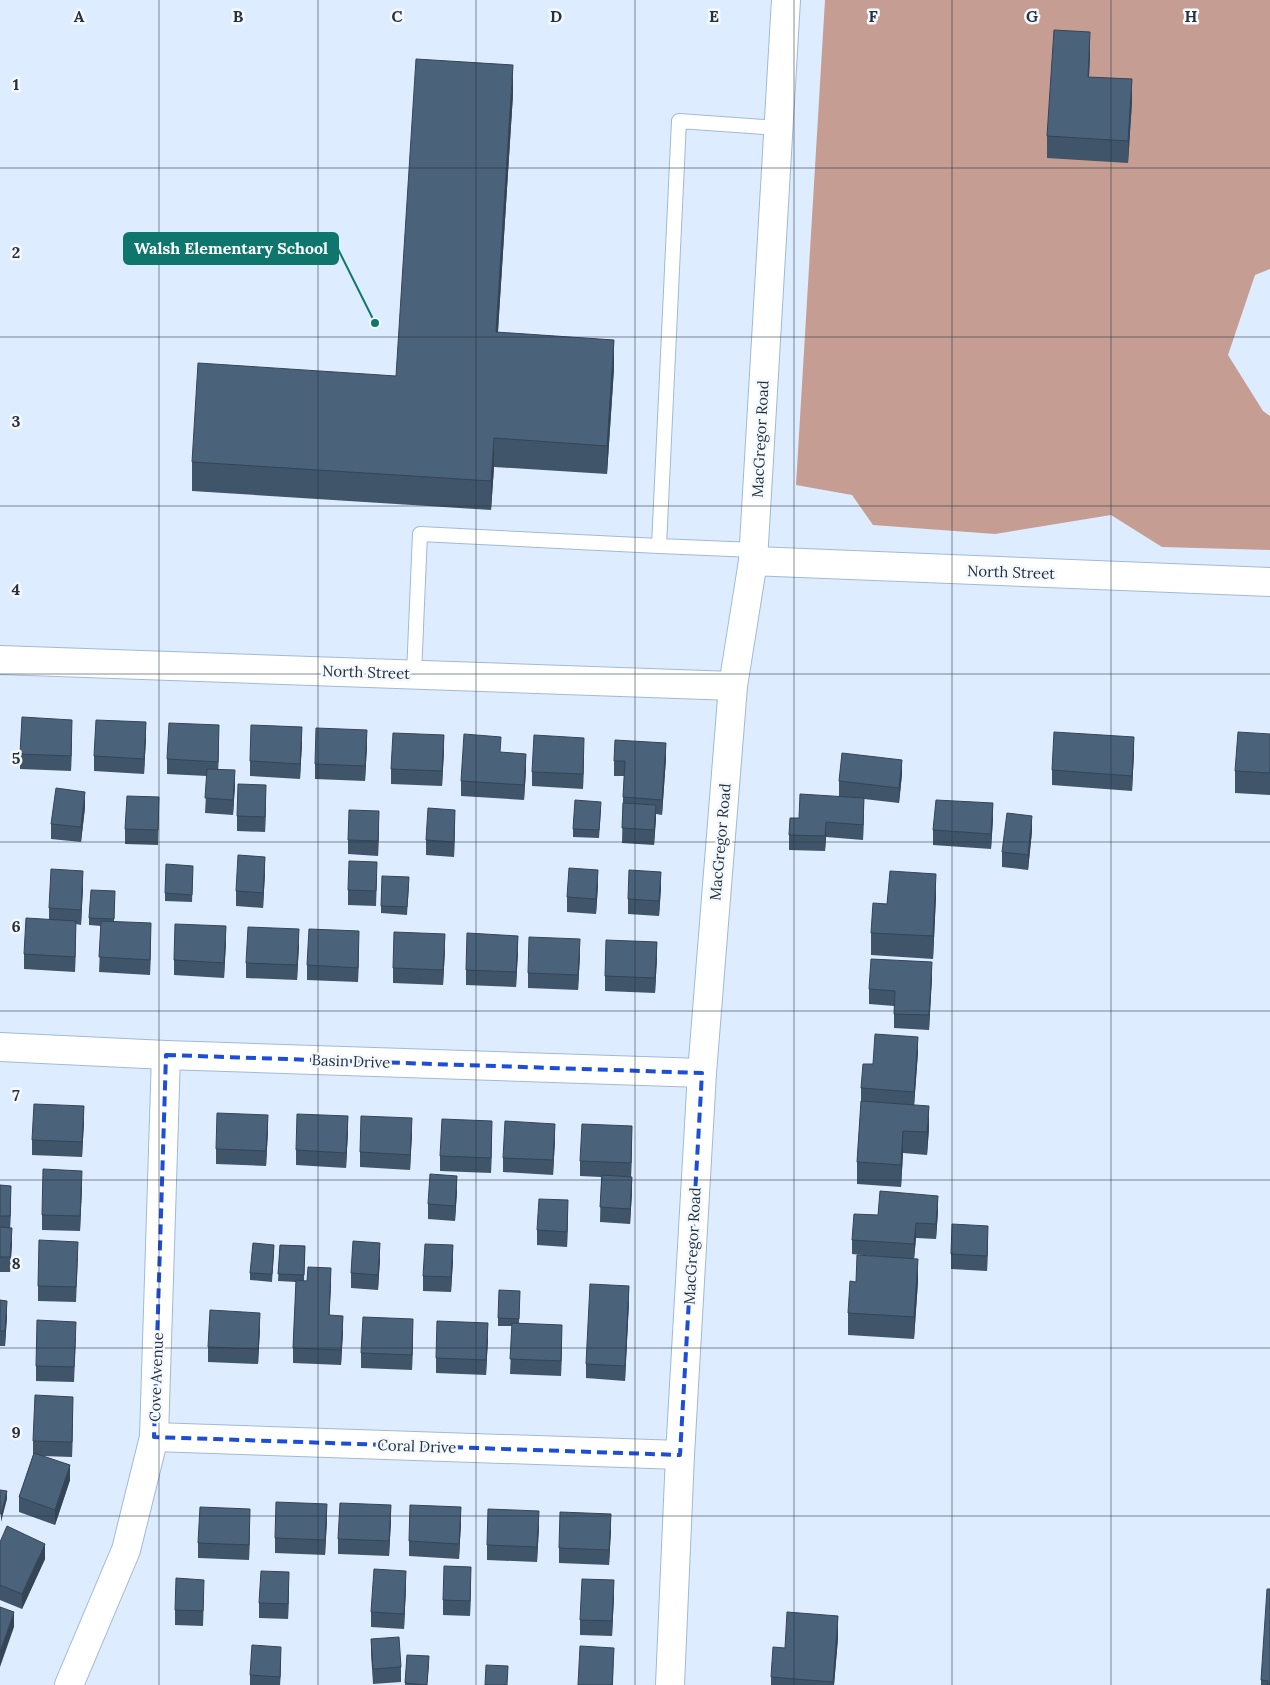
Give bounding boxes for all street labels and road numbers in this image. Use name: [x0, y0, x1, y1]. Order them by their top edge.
street label: MacGregor Road: [747, 380, 773, 498]
street label: North Street: [967, 561, 1055, 583]
street label: North Street: [322, 661, 410, 683]
street label: MacGregor Road: [705, 783, 735, 901]
street label: Basin Drive: [311, 1050, 391, 1072]
street label: MacGregor Road: [679, 1187, 705, 1305]
street label: Cove Avenue: [145, 1332, 167, 1422]
street label: Coral Drive: [377, 1435, 457, 1457]

